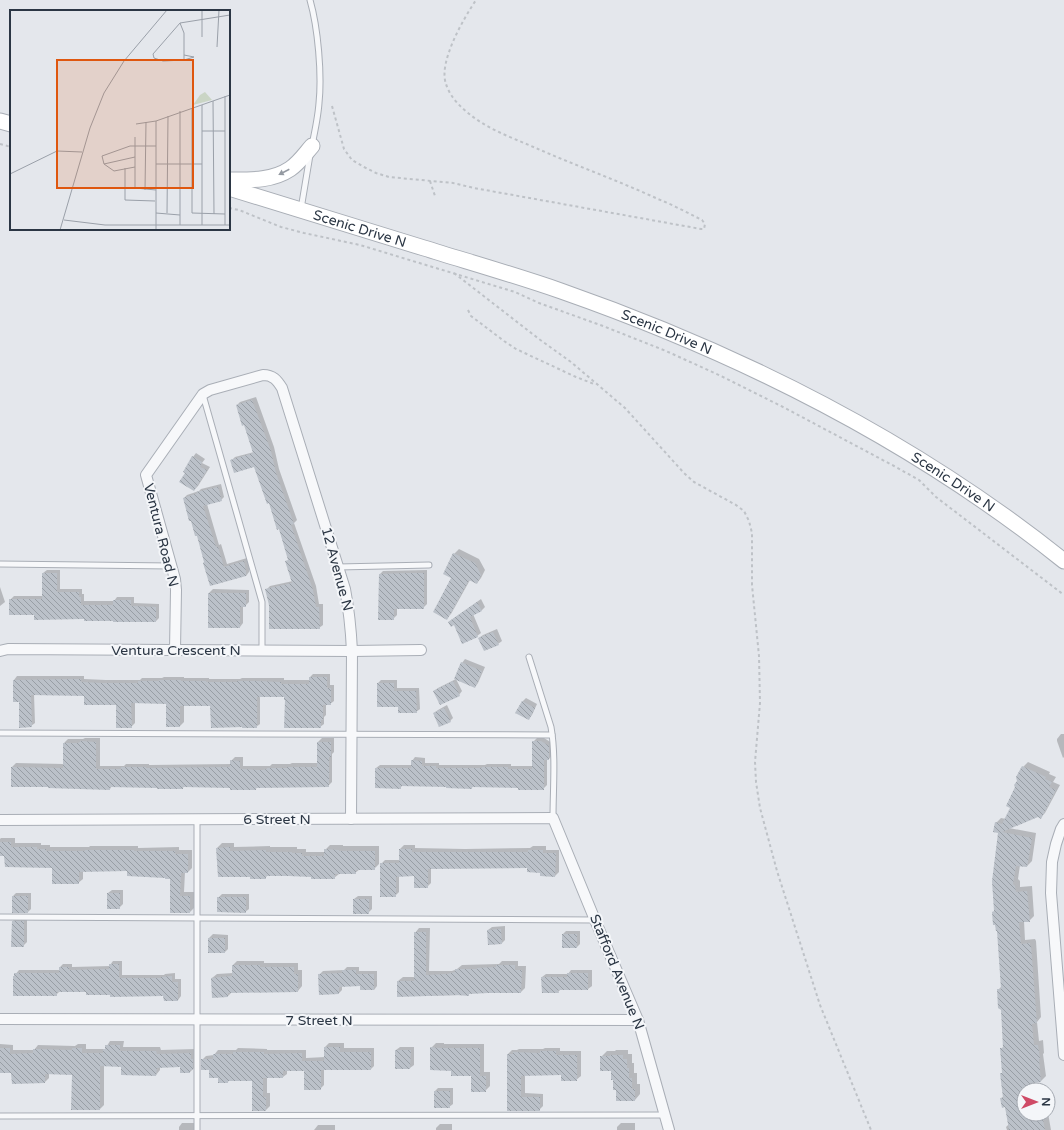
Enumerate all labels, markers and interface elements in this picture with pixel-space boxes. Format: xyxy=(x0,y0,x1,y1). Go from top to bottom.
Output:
inset map xyxy=(10,10,230,230)
one-way arrow xyxy=(278,169,290,175)
street label: Scenic Drive N xyxy=(311,206,409,251)
street label: Scenic Drive N xyxy=(619,306,715,358)
street label: Scenic Drive N xyxy=(908,448,999,515)
street label: Ventura Road N xyxy=(140,481,182,589)
street label: 12 Avenue N xyxy=(318,525,356,613)
street label: Ventura Crescent N xyxy=(111,642,241,659)
street label: 6 Street N xyxy=(243,811,311,828)
street label: Stafford Avenue N xyxy=(586,912,648,1032)
street label: 7 Street N xyxy=(285,1012,353,1029)
north arrow xyxy=(1016,1082,1056,1122)
text: N xyxy=(1039,1098,1052,1106)

